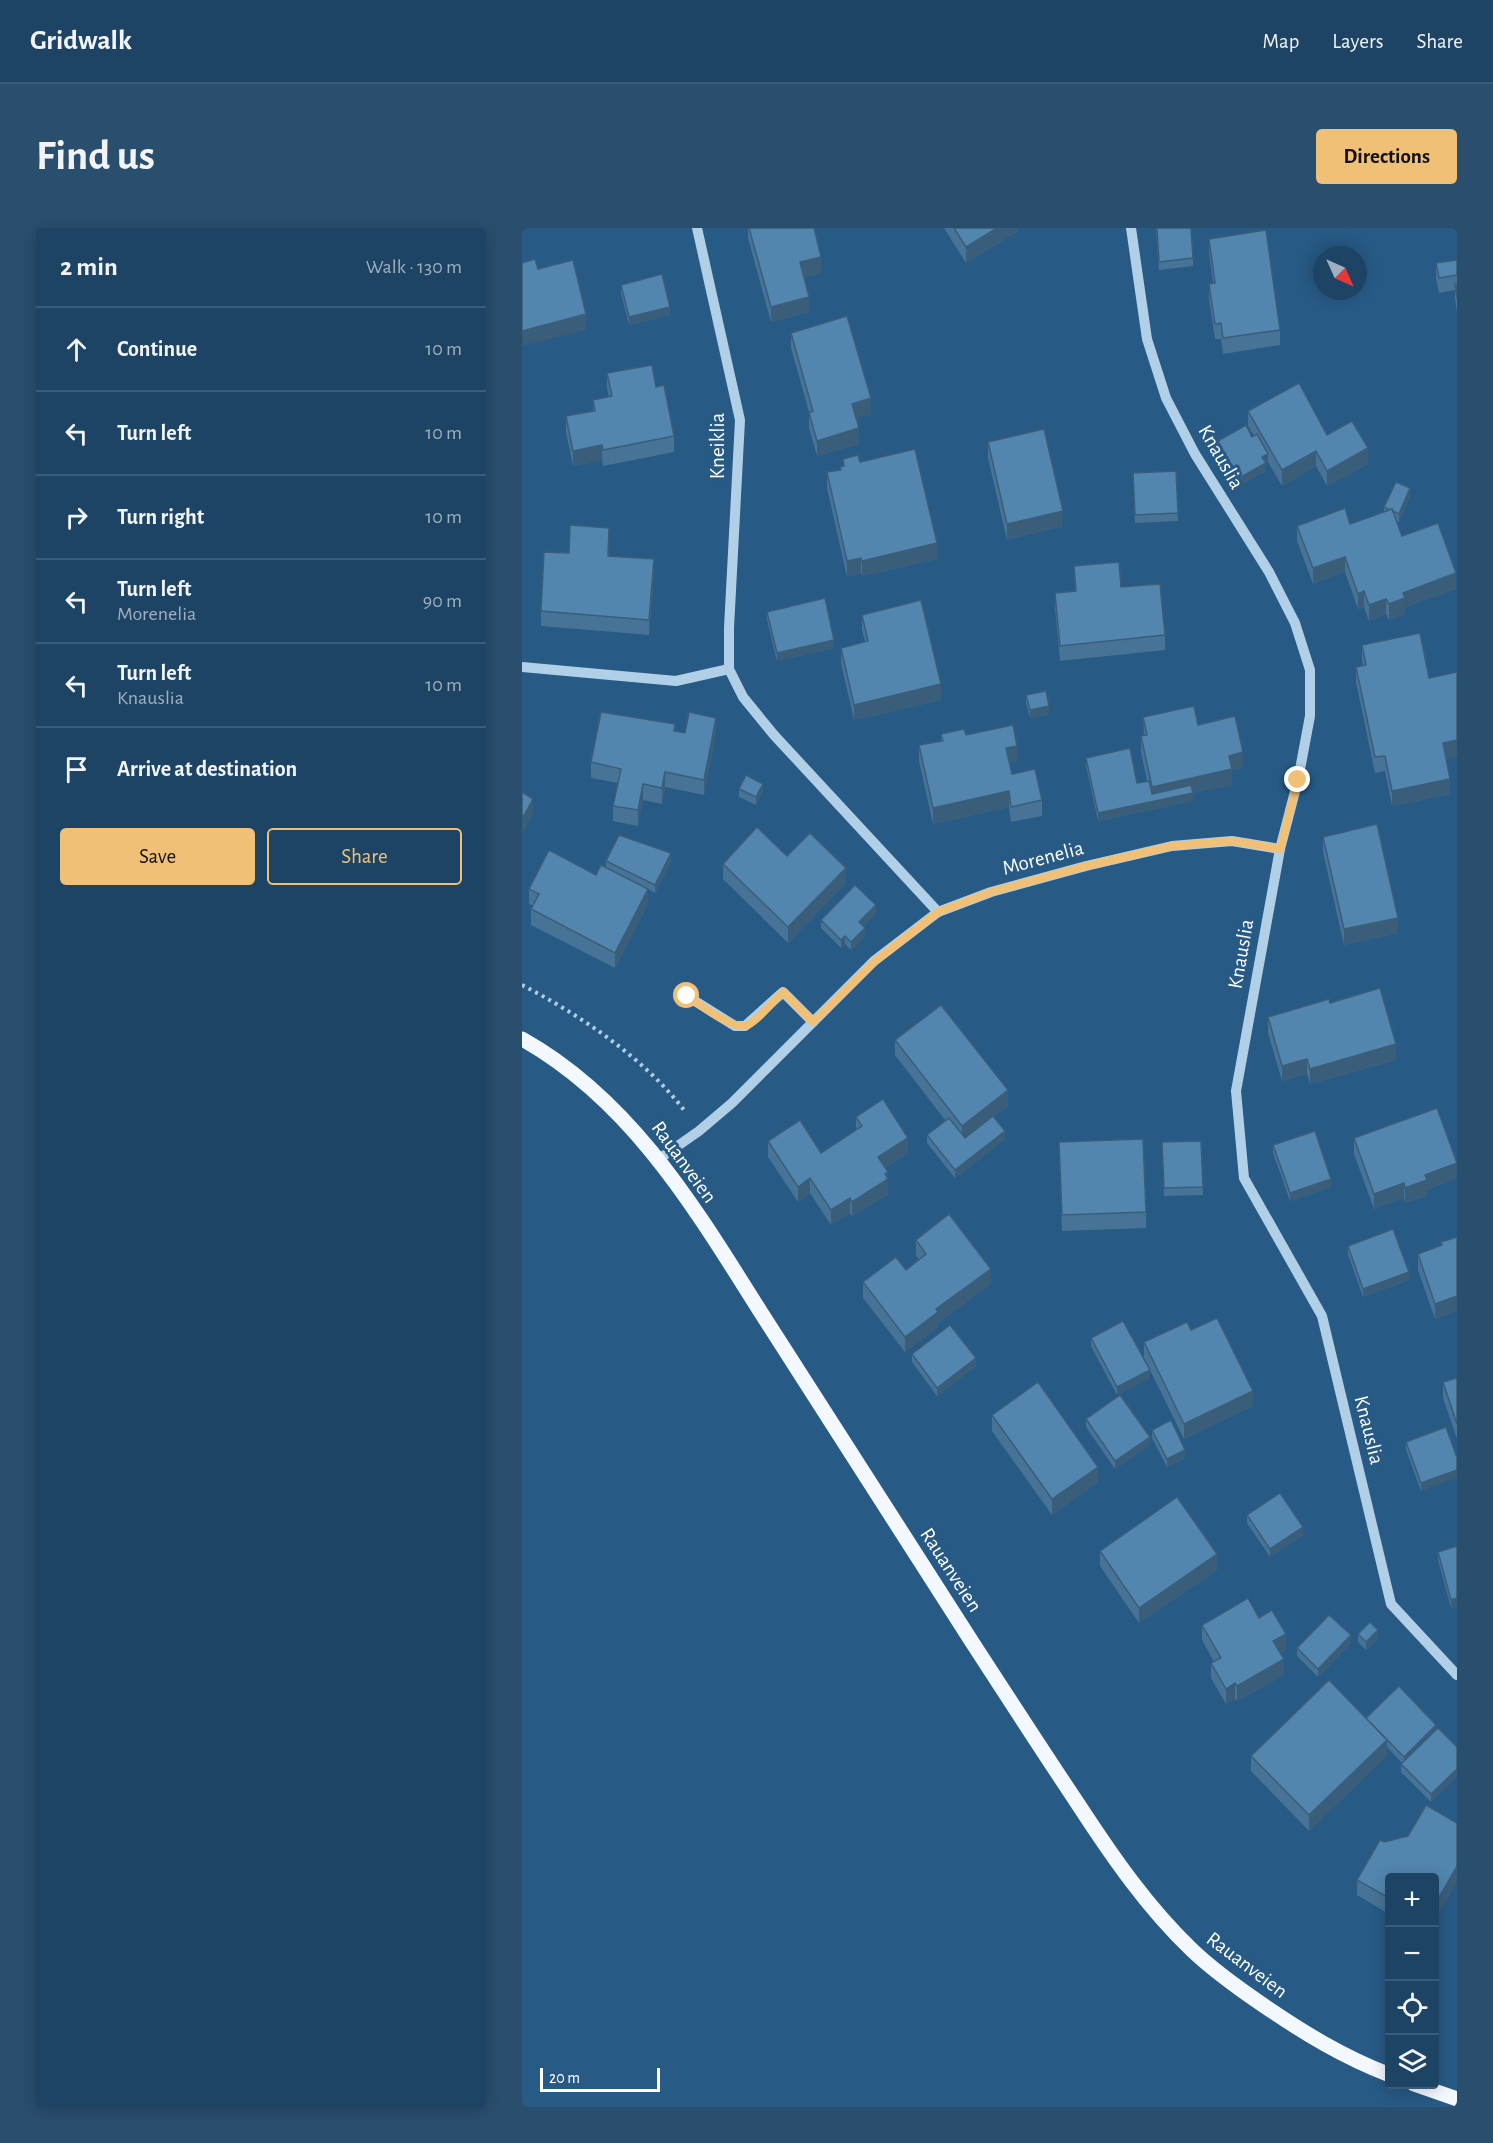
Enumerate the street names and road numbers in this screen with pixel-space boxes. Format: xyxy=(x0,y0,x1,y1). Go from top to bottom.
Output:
street label: Kneiklia xyxy=(707,412,728,479)
street label: Knauslia xyxy=(1194,421,1248,493)
street label: Morenelia xyxy=(1000,837,1086,879)
street label: Knauslia xyxy=(1225,917,1257,990)
street label: Rauanveien xyxy=(647,1117,721,1207)
street label: Knauslia xyxy=(1350,1393,1388,1467)
street label: Rauanveien xyxy=(916,1524,986,1616)
street label: Rauanveien xyxy=(1203,1928,1291,2002)

